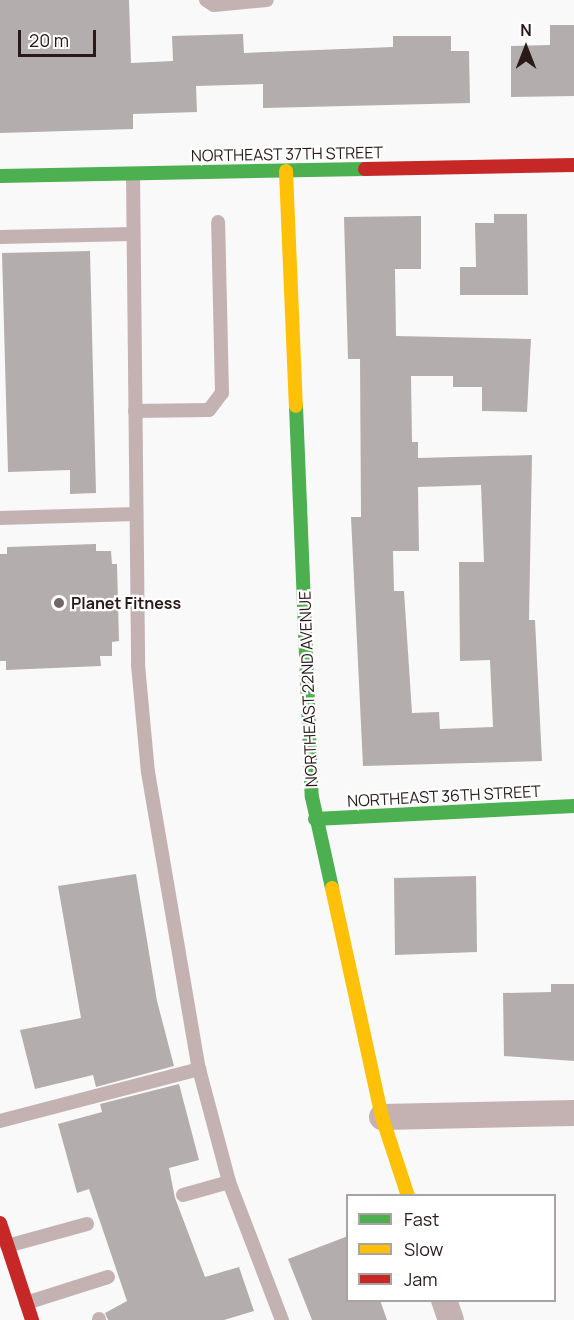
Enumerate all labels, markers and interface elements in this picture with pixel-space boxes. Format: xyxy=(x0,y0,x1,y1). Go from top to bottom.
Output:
scale bar xyxy=(21,18,99,56)
north arrow xyxy=(496,18,556,78)
text: N xyxy=(520,19,532,41)
text: 20 m xyxy=(29,28,69,52)
street label: NORTHEAST 37TH STREET xyxy=(191,143,383,165)
street label: NORTHEAST 22ND AVENUE xyxy=(295,590,321,788)
place label: Planet Fitness xyxy=(71,593,181,613)
marker: Planet Fitness xyxy=(52,596,66,610)
street label: NORTHEAST 36TH STREET xyxy=(346,781,542,811)
legend xyxy=(346,1194,556,1302)
text: Fast xyxy=(404,1207,439,1231)
text: Slow xyxy=(404,1237,443,1261)
text: Jam xyxy=(404,1267,438,1291)

